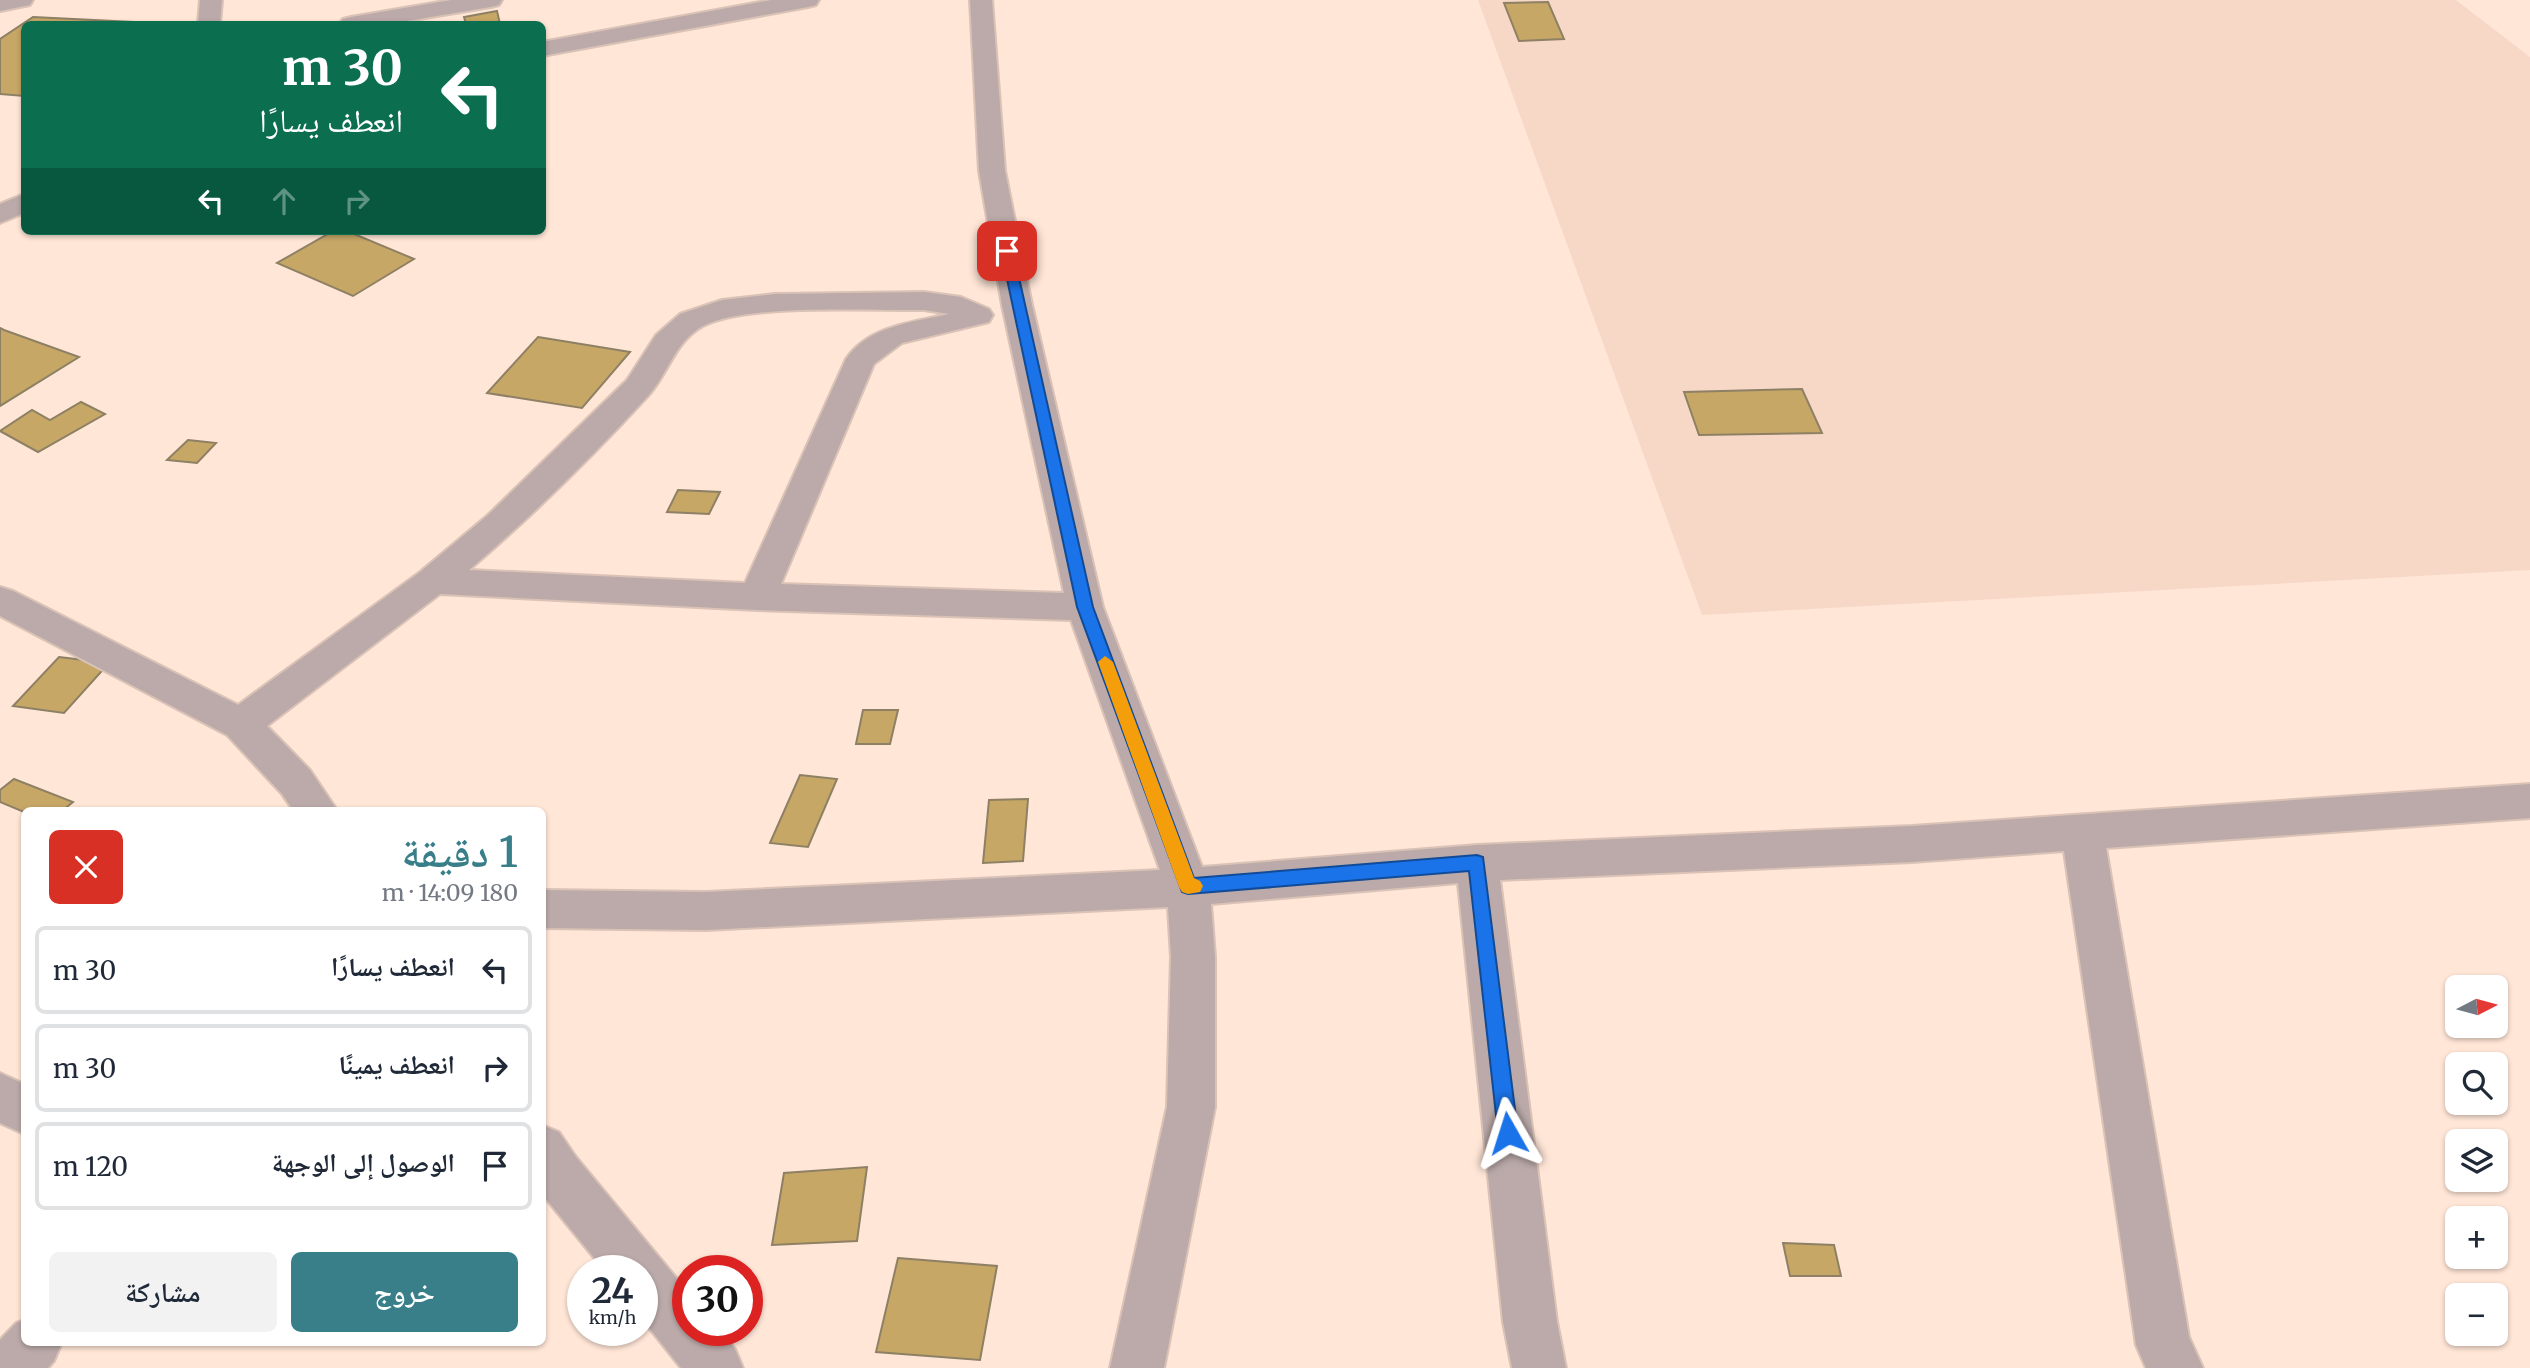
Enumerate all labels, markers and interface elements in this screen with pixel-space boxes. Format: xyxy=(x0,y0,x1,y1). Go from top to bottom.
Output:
text: 30 m xyxy=(282,37,403,98)
icon: left xyxy=(427,49,518,140)
text: انعطف يسارًا xyxy=(259,101,403,141)
icon: left xyxy=(192,182,230,220)
icon: ahead xyxy=(265,182,303,220)
icon: right xyxy=(338,182,376,220)
pin xyxy=(977,221,1037,281)
icon: arrive xyxy=(988,232,1026,270)
text: 1 دقيقة xyxy=(402,826,518,878)
button: close xyxy=(49,830,123,904)
text: 180 m · 14:09 xyxy=(382,878,518,907)
text: انعطف يسارًا xyxy=(331,950,455,983)
icon: left xyxy=(476,951,514,989)
text: 30 m xyxy=(53,954,116,987)
north arrow xyxy=(2445,975,2508,1038)
map controls xyxy=(2445,975,2508,1346)
text: انعطف يمينًا xyxy=(339,1048,455,1081)
icon: right xyxy=(476,1049,514,1087)
text: 30 m xyxy=(53,1052,116,1085)
button: search xyxy=(2445,1052,2508,1115)
position arrow xyxy=(1471,1096,1545,1170)
button: layers xyxy=(2445,1129,2508,1192)
text: الوصول إلى الوجهة xyxy=(272,1146,455,1179)
icon: arrive xyxy=(476,1147,514,1185)
text: 120 m xyxy=(53,1150,128,1183)
button: + xyxy=(2445,1206,2508,1269)
button: مشاركة xyxy=(49,1252,277,1332)
button: خروج xyxy=(291,1252,518,1332)
speed limit sign: 30 xyxy=(672,1255,763,1346)
text: 24 xyxy=(591,1269,634,1313)
button: − xyxy=(2445,1283,2508,1346)
text: km/h xyxy=(589,1306,636,1329)

